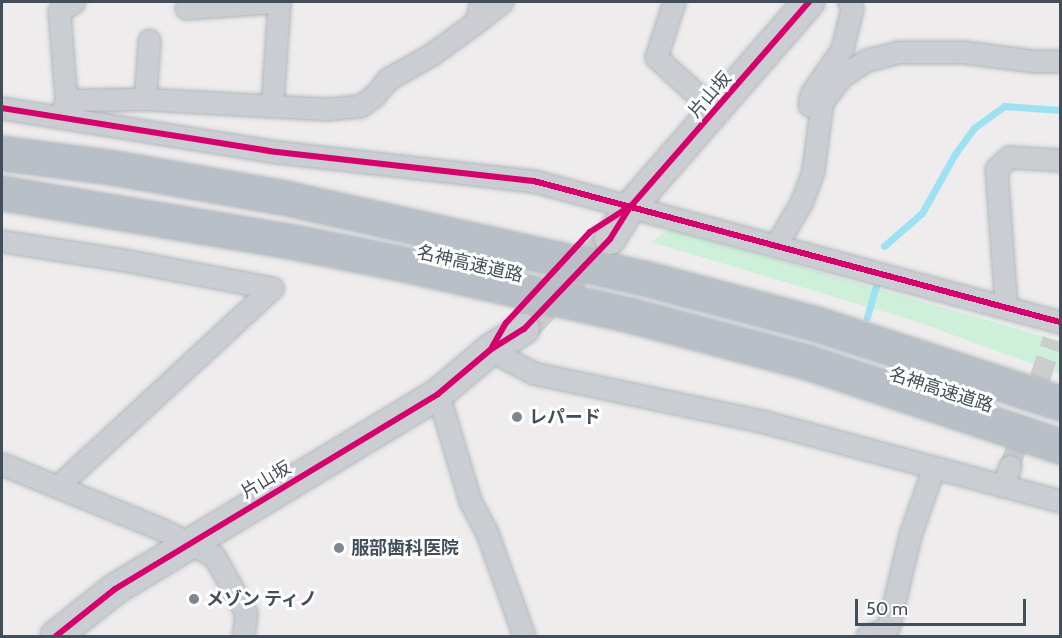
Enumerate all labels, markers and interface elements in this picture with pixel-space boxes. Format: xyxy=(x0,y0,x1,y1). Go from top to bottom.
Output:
street label: 片山坂 xyxy=(684,68,736,122)
street label: 名神高速道路 xyxy=(415,241,525,287)
street label: 名神高速道路 xyxy=(886,363,996,417)
place label: レパード xyxy=(529,406,601,428)
marker: レパード xyxy=(510,410,524,424)
street label: 片山坂 xyxy=(237,457,295,503)
place label: 服部歯科医院 xyxy=(351,537,459,559)
marker: 服部歯科医院 xyxy=(332,541,346,555)
scale bar xyxy=(858,587,1029,625)
place label: メゾン ティノ xyxy=(206,588,318,610)
marker: メゾン ティノ xyxy=(187,592,201,606)
text: 50 m xyxy=(866,598,908,620)

